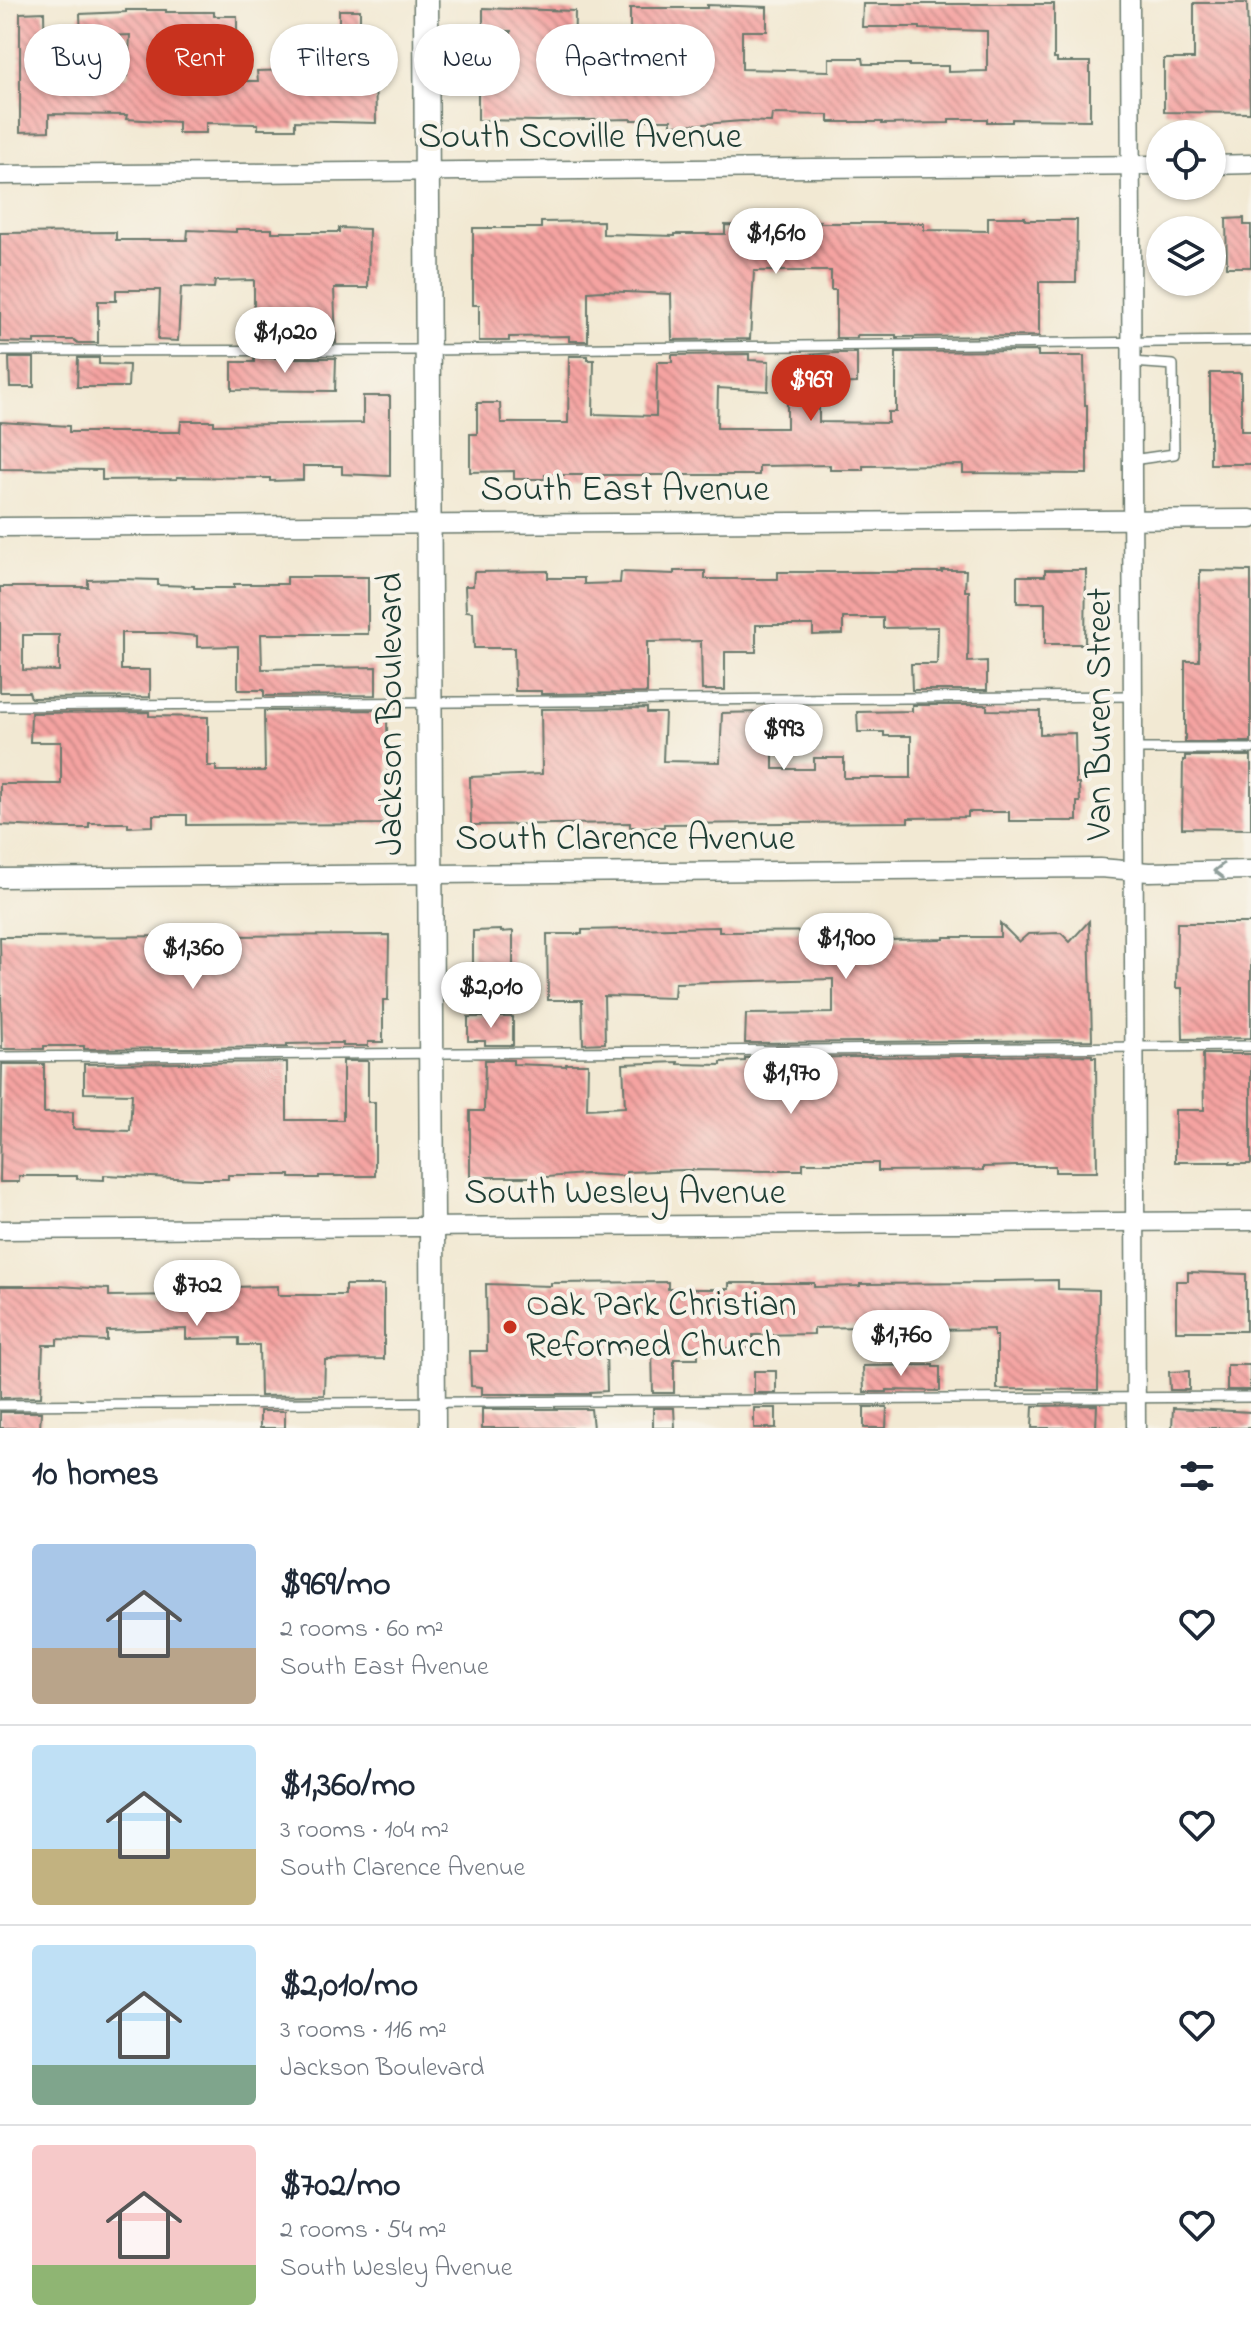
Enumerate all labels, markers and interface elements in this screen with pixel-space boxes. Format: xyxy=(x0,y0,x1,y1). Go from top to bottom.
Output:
chip: Buy xyxy=(24,24,130,96)
chip: Rent xyxy=(146,24,254,96)
chip: Filters xyxy=(270,24,398,96)
chip: New xyxy=(414,24,520,96)
chip: Apartment xyxy=(536,24,715,96)
street label: South Scoville Avenue xyxy=(418,112,743,165)
map controls xyxy=(1146,120,1226,296)
button: locate xyxy=(1146,120,1226,200)
pin: $1,610 xyxy=(711,208,841,276)
text: $1,610 xyxy=(746,215,806,253)
button: layers xyxy=(1146,216,1226,296)
pin: $1,020 xyxy=(220,307,350,375)
text: $1,020 xyxy=(253,314,317,352)
pin: $969 xyxy=(764,355,858,423)
text: $969 xyxy=(790,362,832,400)
street label: South East Avenue xyxy=(481,465,770,518)
street label: Jackson Boulevard xyxy=(366,573,419,855)
street label: Van Buren Street xyxy=(1075,588,1128,841)
pin: $993 xyxy=(737,704,831,772)
text: $993 xyxy=(763,711,805,749)
street label: South Clarence Avenue xyxy=(455,814,796,867)
one-way arrow xyxy=(1212,862,1225,879)
pin: $1,900 xyxy=(781,913,911,981)
text: $1,900 xyxy=(817,920,875,958)
pin: $1,360 xyxy=(128,923,258,991)
text: $1,360 xyxy=(162,930,224,968)
pin: $2,010 xyxy=(426,962,556,1030)
text: $2,010 xyxy=(459,969,523,1007)
pin: $1,970 xyxy=(726,1048,856,1116)
text: $1,970 xyxy=(762,1055,820,1093)
street label: South Wesley Avenue xyxy=(464,1168,787,1221)
pin: $702 xyxy=(150,1260,244,1328)
text: $702 xyxy=(172,1267,222,1305)
place label: Oak Park Christian Reformed Church xyxy=(526,1280,797,1374)
pin: $1,760 xyxy=(836,1310,966,1378)
text: $1,760 xyxy=(870,1317,932,1355)
marker: Oak Park Christian Reformed Church xyxy=(501,1318,519,1336)
text: 10 homes xyxy=(32,1451,159,1501)
icon: filters xyxy=(1175,1454,1219,1498)
text: $969/mo xyxy=(280,1561,391,1611)
icon: home xyxy=(96,1576,192,1672)
icon: heart xyxy=(1175,1602,1219,1646)
text: 2 rooms · 60 m² xyxy=(280,1611,444,1649)
text: South East Avenue xyxy=(280,1649,489,1687)
text: $1,360/mo xyxy=(280,1762,416,1812)
icon: home xyxy=(96,1777,192,1873)
icon: heart xyxy=(1175,1803,1219,1847)
text: 3 rooms · 104 m² xyxy=(280,1812,449,1850)
text: South Clarence Avenue xyxy=(280,1850,525,1888)
text: $2,010/mo xyxy=(280,1962,418,2012)
icon: home xyxy=(96,1977,192,2073)
icon: heart xyxy=(1175,2003,1219,2047)
text: 3 rooms · 116 m² xyxy=(280,2012,447,2050)
text: Jackson Boulevard xyxy=(280,2050,484,2088)
text: $702/mo xyxy=(280,2162,401,2212)
icon: home xyxy=(96,2177,192,2273)
icon: heart xyxy=(1175,2203,1219,2247)
text: 2 rooms · 54 m² xyxy=(280,2212,446,2250)
text: South Wesley Avenue xyxy=(280,2250,512,2288)

